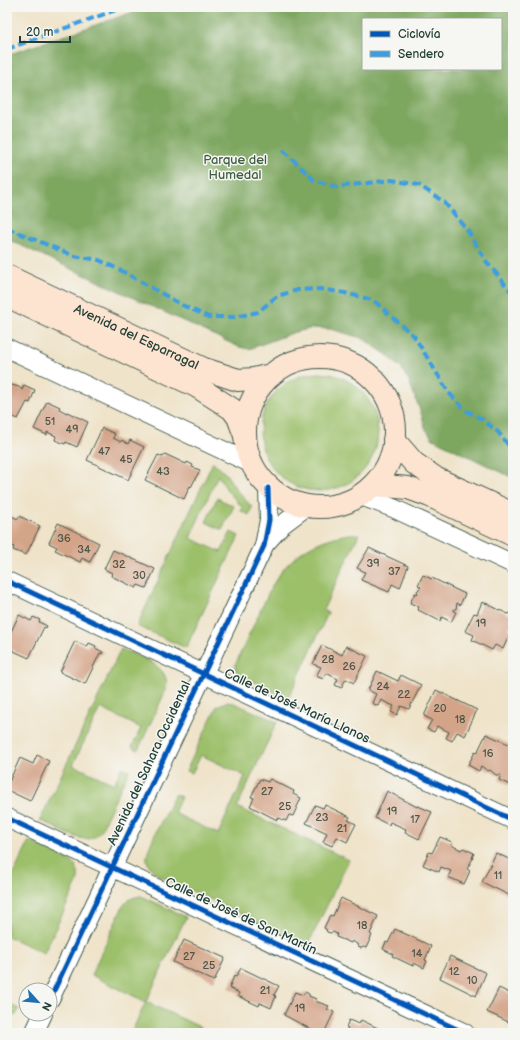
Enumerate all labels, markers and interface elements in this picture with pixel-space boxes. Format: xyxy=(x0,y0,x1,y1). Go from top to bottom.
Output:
scale bar xyxy=(20,18,70,44)
legend xyxy=(362,18,502,70)
text: 20 m xyxy=(26,25,53,40)
text: Ciclovía xyxy=(398,27,441,42)
text: Sendero xyxy=(398,47,444,62)
park label: Parque del Humedal xyxy=(203,152,267,183)
street label: Avenida del Esparragal xyxy=(71,301,201,373)
house number: 51 xyxy=(45,415,55,428)
house number: 49 xyxy=(65,423,79,436)
house number: 47 xyxy=(98,445,111,458)
house number: 45 xyxy=(119,453,133,466)
house number: 43 xyxy=(156,465,170,478)
house number: 36 xyxy=(57,532,71,545)
house number: 34 xyxy=(77,543,91,556)
house number: 39 xyxy=(366,557,380,570)
house number: 32 xyxy=(112,558,126,571)
house number: 37 xyxy=(388,565,401,578)
house number: 30 xyxy=(132,569,146,582)
house number: 19 xyxy=(476,617,486,630)
house number: 28 xyxy=(322,653,334,666)
house number: 26 xyxy=(342,660,356,673)
street label: Calle de José María Llanos xyxy=(221,665,373,747)
street label: Avenida del Sahara Occidental xyxy=(104,678,194,848)
house number: 24 xyxy=(376,680,390,693)
house number: 22 xyxy=(398,688,411,701)
house number: 20 xyxy=(434,702,447,715)
house number: 18 xyxy=(455,713,465,726)
house number: 16 xyxy=(483,747,494,760)
house number: 27 xyxy=(261,785,274,798)
house number: 25 xyxy=(279,800,291,813)
house number: 19 xyxy=(387,805,397,818)
house number: 23 xyxy=(315,811,329,824)
house number: 17 xyxy=(410,813,420,826)
house number: 21 xyxy=(337,822,347,835)
house number: 11 xyxy=(494,869,502,882)
street label: Calle de José de San Martín xyxy=(163,874,319,958)
house number: 18 xyxy=(357,919,367,932)
house number: 14 xyxy=(412,947,423,960)
house number: 27 xyxy=(183,950,196,963)
house number: 25 xyxy=(203,959,215,972)
house number: 12 xyxy=(449,965,460,978)
house number: 10 xyxy=(467,974,478,987)
north arrow xyxy=(18,982,58,1022)
house number: 21 xyxy=(260,984,270,997)
text: N xyxy=(39,1000,54,1013)
house number: 19 xyxy=(295,1002,305,1015)

